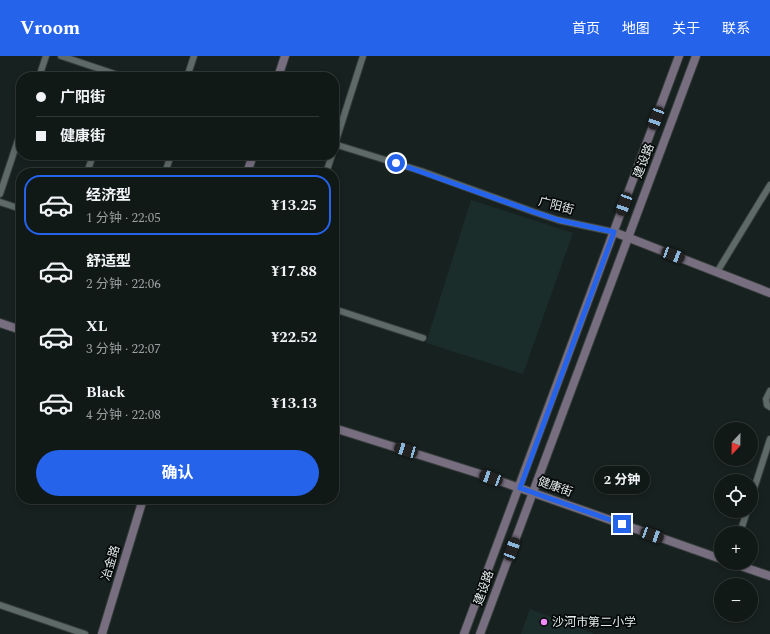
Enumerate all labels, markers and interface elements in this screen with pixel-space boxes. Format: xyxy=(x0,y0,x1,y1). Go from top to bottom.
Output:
text: Vroom xyxy=(20,14,80,43)
text: 首页 xyxy=(572,18,600,39)
text: 地图 xyxy=(622,18,650,39)
text: 关于 xyxy=(672,18,700,39)
text: 联系 xyxy=(722,18,750,39)
text: 广阳街 xyxy=(60,86,105,109)
car xyxy=(646,105,666,131)
text: 健康街 xyxy=(60,125,105,148)
street label: 建设路 xyxy=(629,141,659,181)
route start xyxy=(387,154,405,172)
text: 经济型 xyxy=(86,184,131,207)
icon: car xyxy=(38,187,74,223)
car xyxy=(614,191,634,217)
street label: 广阳街 xyxy=(536,192,576,220)
text: ¥13.25 xyxy=(271,194,317,217)
text: 1 分钟 · 22:05 xyxy=(86,208,161,228)
car xyxy=(660,245,686,265)
text: 舒适型 xyxy=(86,250,131,273)
icon: car xyxy=(38,253,74,289)
text: ¥17.88 xyxy=(271,260,317,283)
text: 2 分钟 · 22:06 xyxy=(86,274,161,294)
text: XL xyxy=(86,315,107,338)
icon: car xyxy=(38,319,74,355)
text: ¥22.52 xyxy=(271,326,317,349)
text: 3 分钟 · 22:07 xyxy=(86,339,161,359)
text: Black xyxy=(86,381,125,404)
icon: car xyxy=(38,385,74,421)
text: ¥13.13 xyxy=(271,392,317,415)
text: 4 分钟 · 22:08 xyxy=(86,405,161,425)
north arrow xyxy=(714,422,758,466)
map controls xyxy=(714,422,758,622)
car xyxy=(393,441,419,459)
button: 确认 xyxy=(36,450,319,496)
callout: 2 分钟 xyxy=(594,466,650,494)
car xyxy=(478,468,504,488)
text: 2 分钟 xyxy=(604,470,640,490)
street label: 健康街 xyxy=(535,472,575,502)
button: locate xyxy=(714,474,758,518)
route end xyxy=(613,515,631,533)
car xyxy=(639,525,665,545)
button: + xyxy=(714,526,758,570)
car xyxy=(502,536,522,562)
street label: 冶金路 xyxy=(97,543,125,583)
street label: 建设路 xyxy=(469,568,499,608)
button: − xyxy=(714,578,758,622)
place label: 沙河市第二小学 xyxy=(552,613,636,632)
marker: 沙河市第二小学 xyxy=(539,617,549,627)

